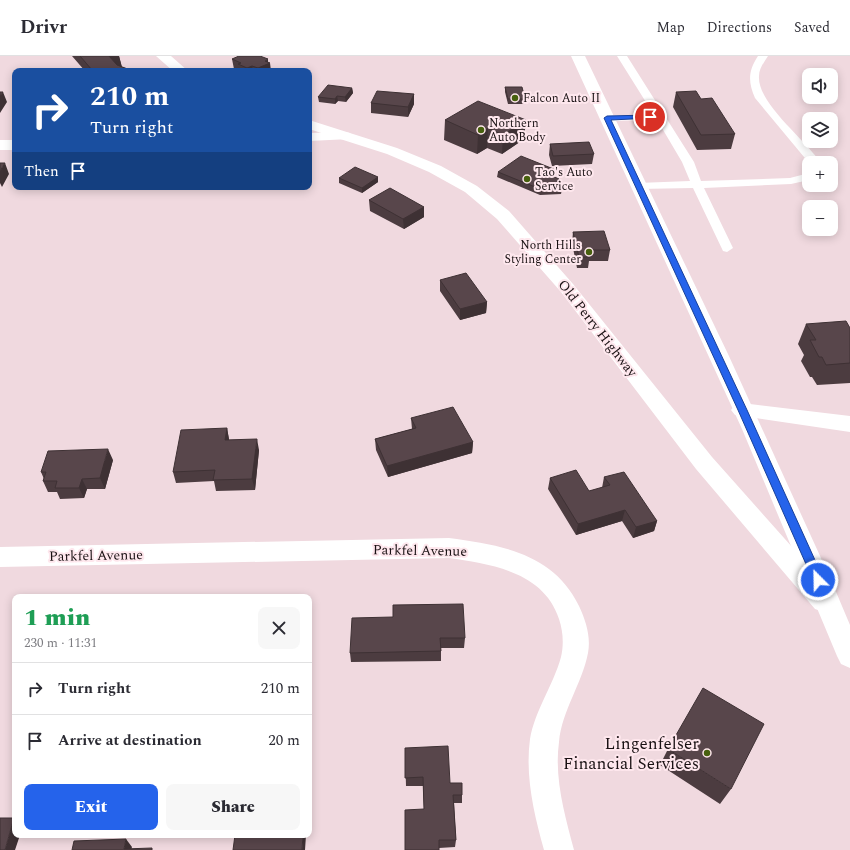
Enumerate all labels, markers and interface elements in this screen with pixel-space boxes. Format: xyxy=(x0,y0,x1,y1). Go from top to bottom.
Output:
text: Drivr xyxy=(20,13,67,42)
text: Map xyxy=(657,17,685,38)
text: Directions xyxy=(707,17,772,38)
text: Saved xyxy=(794,17,830,38)
map controls xyxy=(802,68,838,236)
button: sound xyxy=(802,68,838,104)
text: 210 m xyxy=(90,75,169,118)
icon: right xyxy=(24,84,76,136)
place label: Falcon Auto II xyxy=(523,89,600,108)
marker: Falcon Auto II xyxy=(510,93,520,103)
pin xyxy=(633,100,667,134)
icon: arrive xyxy=(639,106,661,128)
button: layers xyxy=(802,112,838,148)
text: Turn right xyxy=(90,114,173,141)
place label: Northern Auto Body xyxy=(489,114,546,147)
marker: Northern Auto Body xyxy=(476,125,486,135)
button: + xyxy=(802,156,838,192)
text: Then xyxy=(24,160,59,183)
icon: arrive xyxy=(67,160,89,182)
place label: Tao's Auto Service xyxy=(535,163,592,196)
marker: Tao's Auto Service xyxy=(522,174,532,184)
button: − xyxy=(802,200,838,236)
place label: North Hills Styling Center xyxy=(504,236,581,269)
marker: North Hills Styling Center xyxy=(584,247,594,257)
street label: Old Perry Highway xyxy=(553,275,643,383)
street label: Parkfel Avenue xyxy=(373,539,467,562)
street label: Parkfel Avenue xyxy=(49,544,143,567)
position arrow xyxy=(797,559,839,601)
text: 1 min xyxy=(24,600,90,636)
button: close xyxy=(258,607,300,649)
text: 230 m · 11:31 xyxy=(24,633,97,653)
text: Turn right xyxy=(58,677,131,700)
text: 210 m xyxy=(261,677,300,700)
icon: right xyxy=(24,678,46,700)
text: Arrive at destination xyxy=(58,729,202,752)
text: 20 m xyxy=(268,729,300,752)
icon: arrive xyxy=(24,730,46,752)
place label: Lingenfelser Financial Services xyxy=(563,731,699,777)
marker: Lingenfelser Financial Services xyxy=(702,748,712,758)
button: Exit xyxy=(24,784,158,830)
button: Share xyxy=(166,784,300,830)

